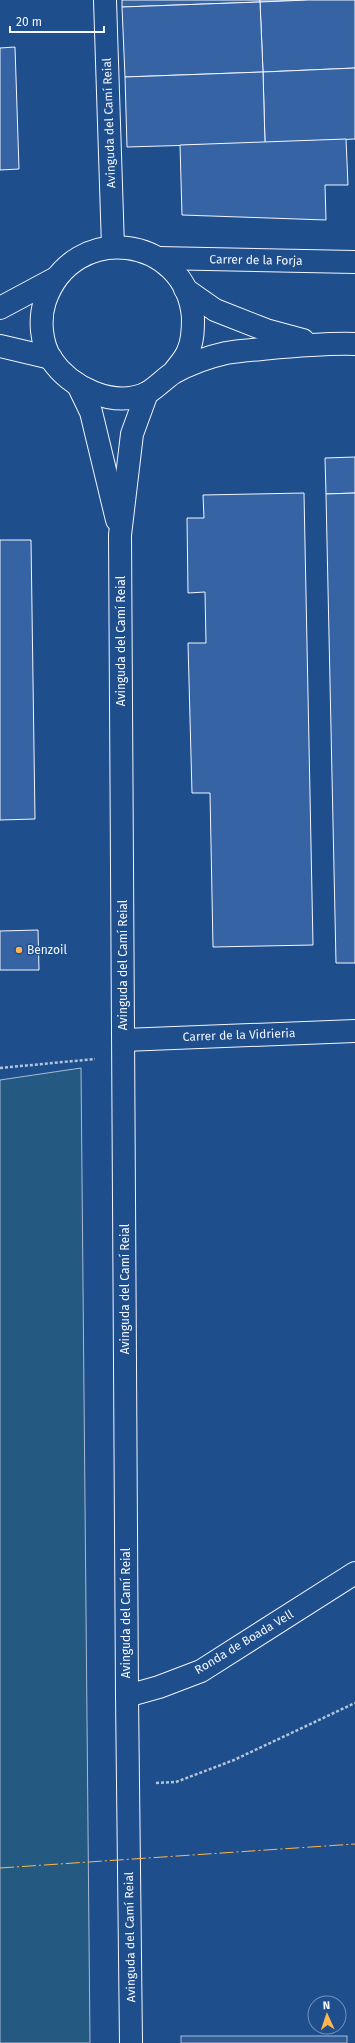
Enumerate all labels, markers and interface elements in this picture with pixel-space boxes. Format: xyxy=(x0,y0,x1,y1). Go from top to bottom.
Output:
scale bar xyxy=(10,8,104,34)
text: 20 m xyxy=(16,15,42,29)
street label: Avinguda del Camí Reial xyxy=(100,57,118,188)
street label: Carrer de la Forja xyxy=(209,252,303,268)
street label: Avinguda del Camí Reial xyxy=(114,575,128,706)
street label: Avinguda del Camí Reial xyxy=(116,899,130,1030)
place label: Benzoil xyxy=(27,943,67,957)
marker: Benzoil xyxy=(14,945,24,955)
street label: Carrer de la Vidrieria xyxy=(182,1026,296,1044)
street label: Avinguda del Camí Reial xyxy=(118,1223,132,1354)
street label: Avinguda del Camí Reial xyxy=(119,1547,133,1678)
street label: Ronda de Boada Vell xyxy=(192,1607,296,1677)
street label: Avinguda del Camí Reial xyxy=(122,1871,138,2002)
north arrow xyxy=(307,1995,347,2035)
text: N xyxy=(323,1999,330,2012)

